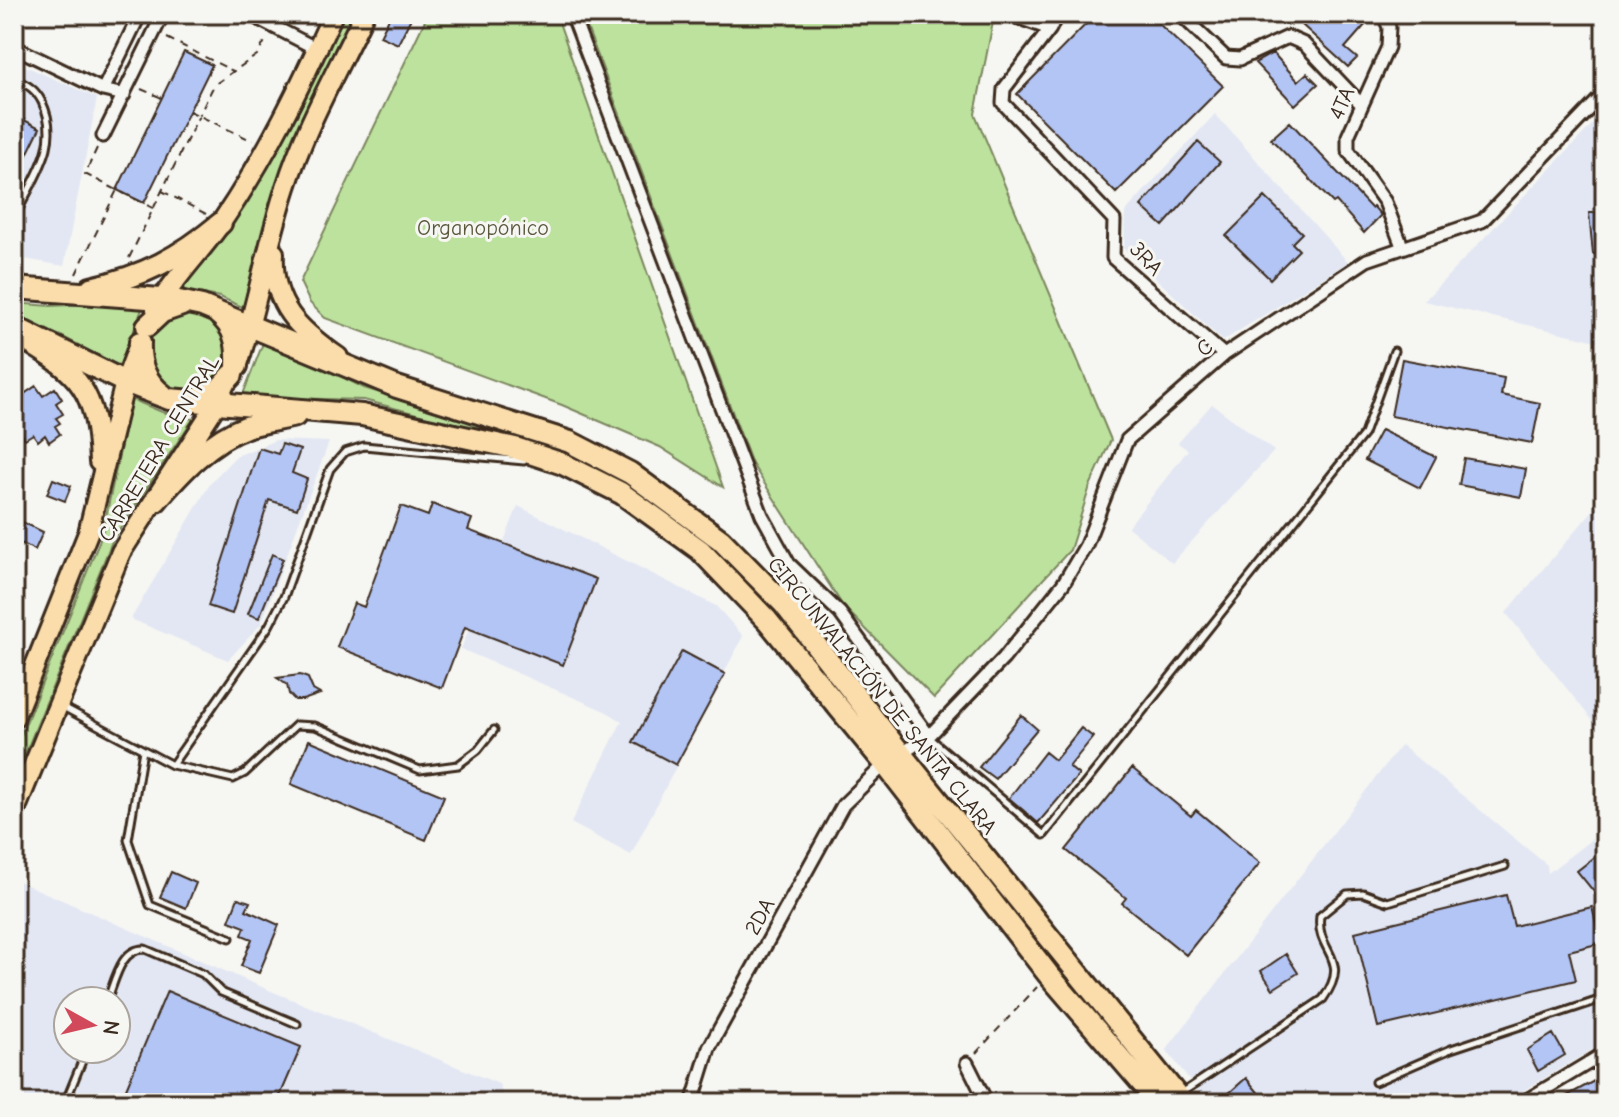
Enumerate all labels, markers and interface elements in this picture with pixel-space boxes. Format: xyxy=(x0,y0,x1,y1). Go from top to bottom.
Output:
street label: 4TA xyxy=(1323,83,1361,124)
park label: Organopónico xyxy=(417,215,549,241)
street label: 3RA xyxy=(1124,236,1169,281)
street label: C xyxy=(1191,333,1218,362)
street label: CARRETERA CENTRAL xyxy=(93,350,225,547)
street label: CIRCUNVALACIÓN DE SANTA CLARA xyxy=(762,552,1002,840)
street label: 2DA xyxy=(739,893,781,939)
north arrow xyxy=(52,985,132,1065)
text: N xyxy=(97,1019,125,1037)

